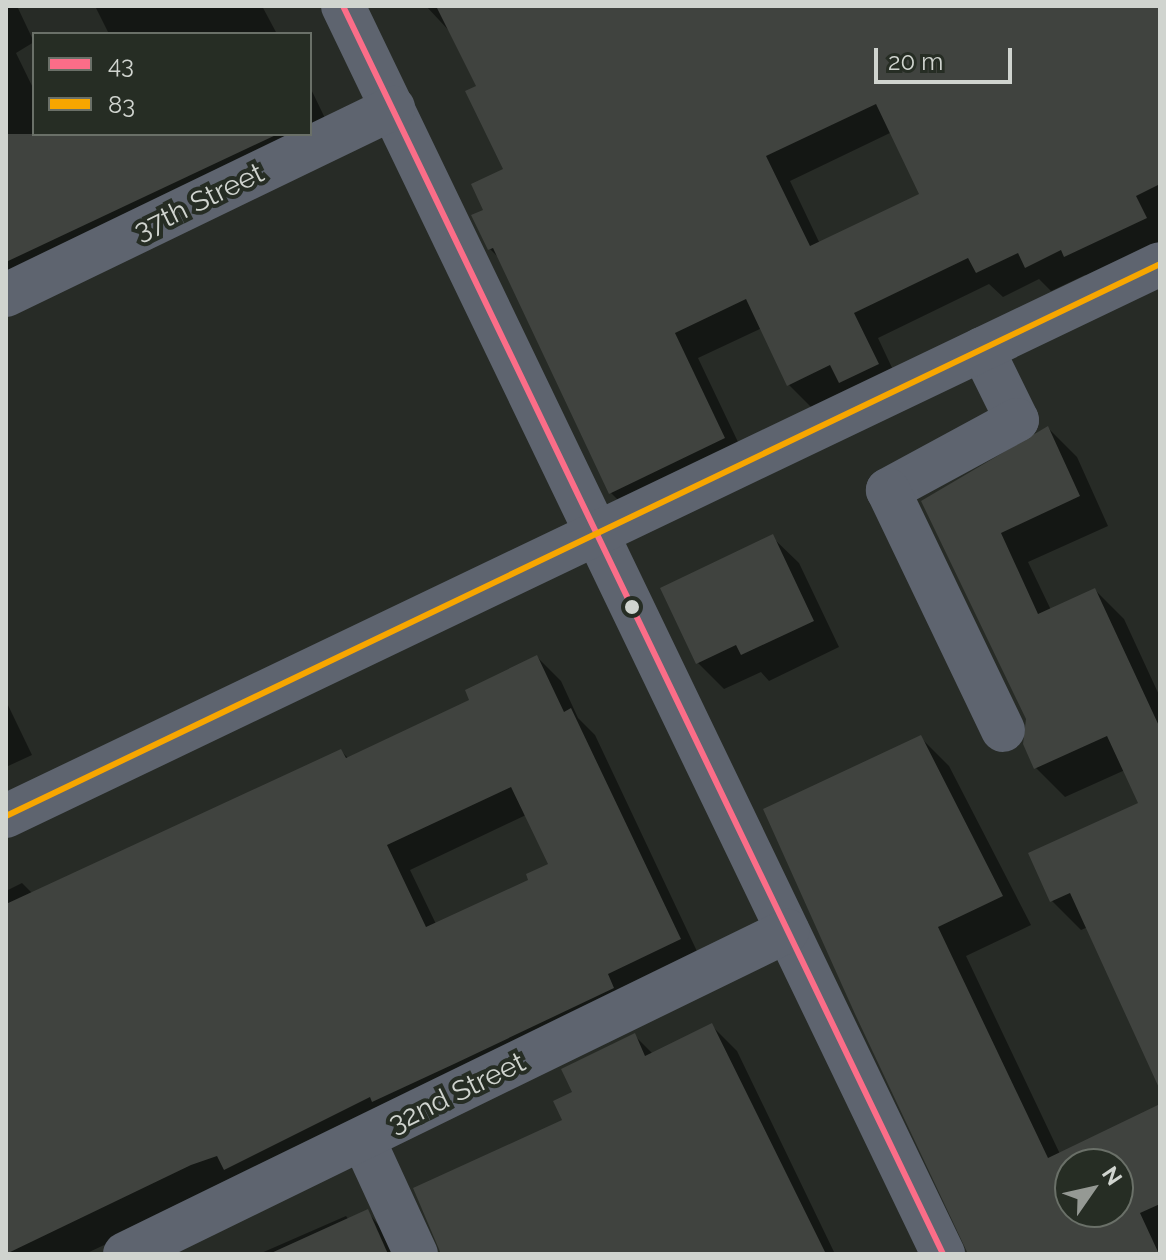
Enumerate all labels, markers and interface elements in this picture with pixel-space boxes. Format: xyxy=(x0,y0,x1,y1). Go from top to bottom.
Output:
legend xyxy=(32,32,312,136)
scale bar xyxy=(878,32,1016,82)
text: 20 m xyxy=(888,47,943,76)
text: 43 xyxy=(108,50,134,79)
text: 83 xyxy=(108,90,135,119)
street label: 37th Street xyxy=(129,156,269,248)
unlabelled marker xyxy=(624,599,640,615)
street label: 32nd Street xyxy=(383,1045,531,1141)
north arrow xyxy=(1054,1148,1134,1228)
text: N xyxy=(1097,1161,1128,1190)

